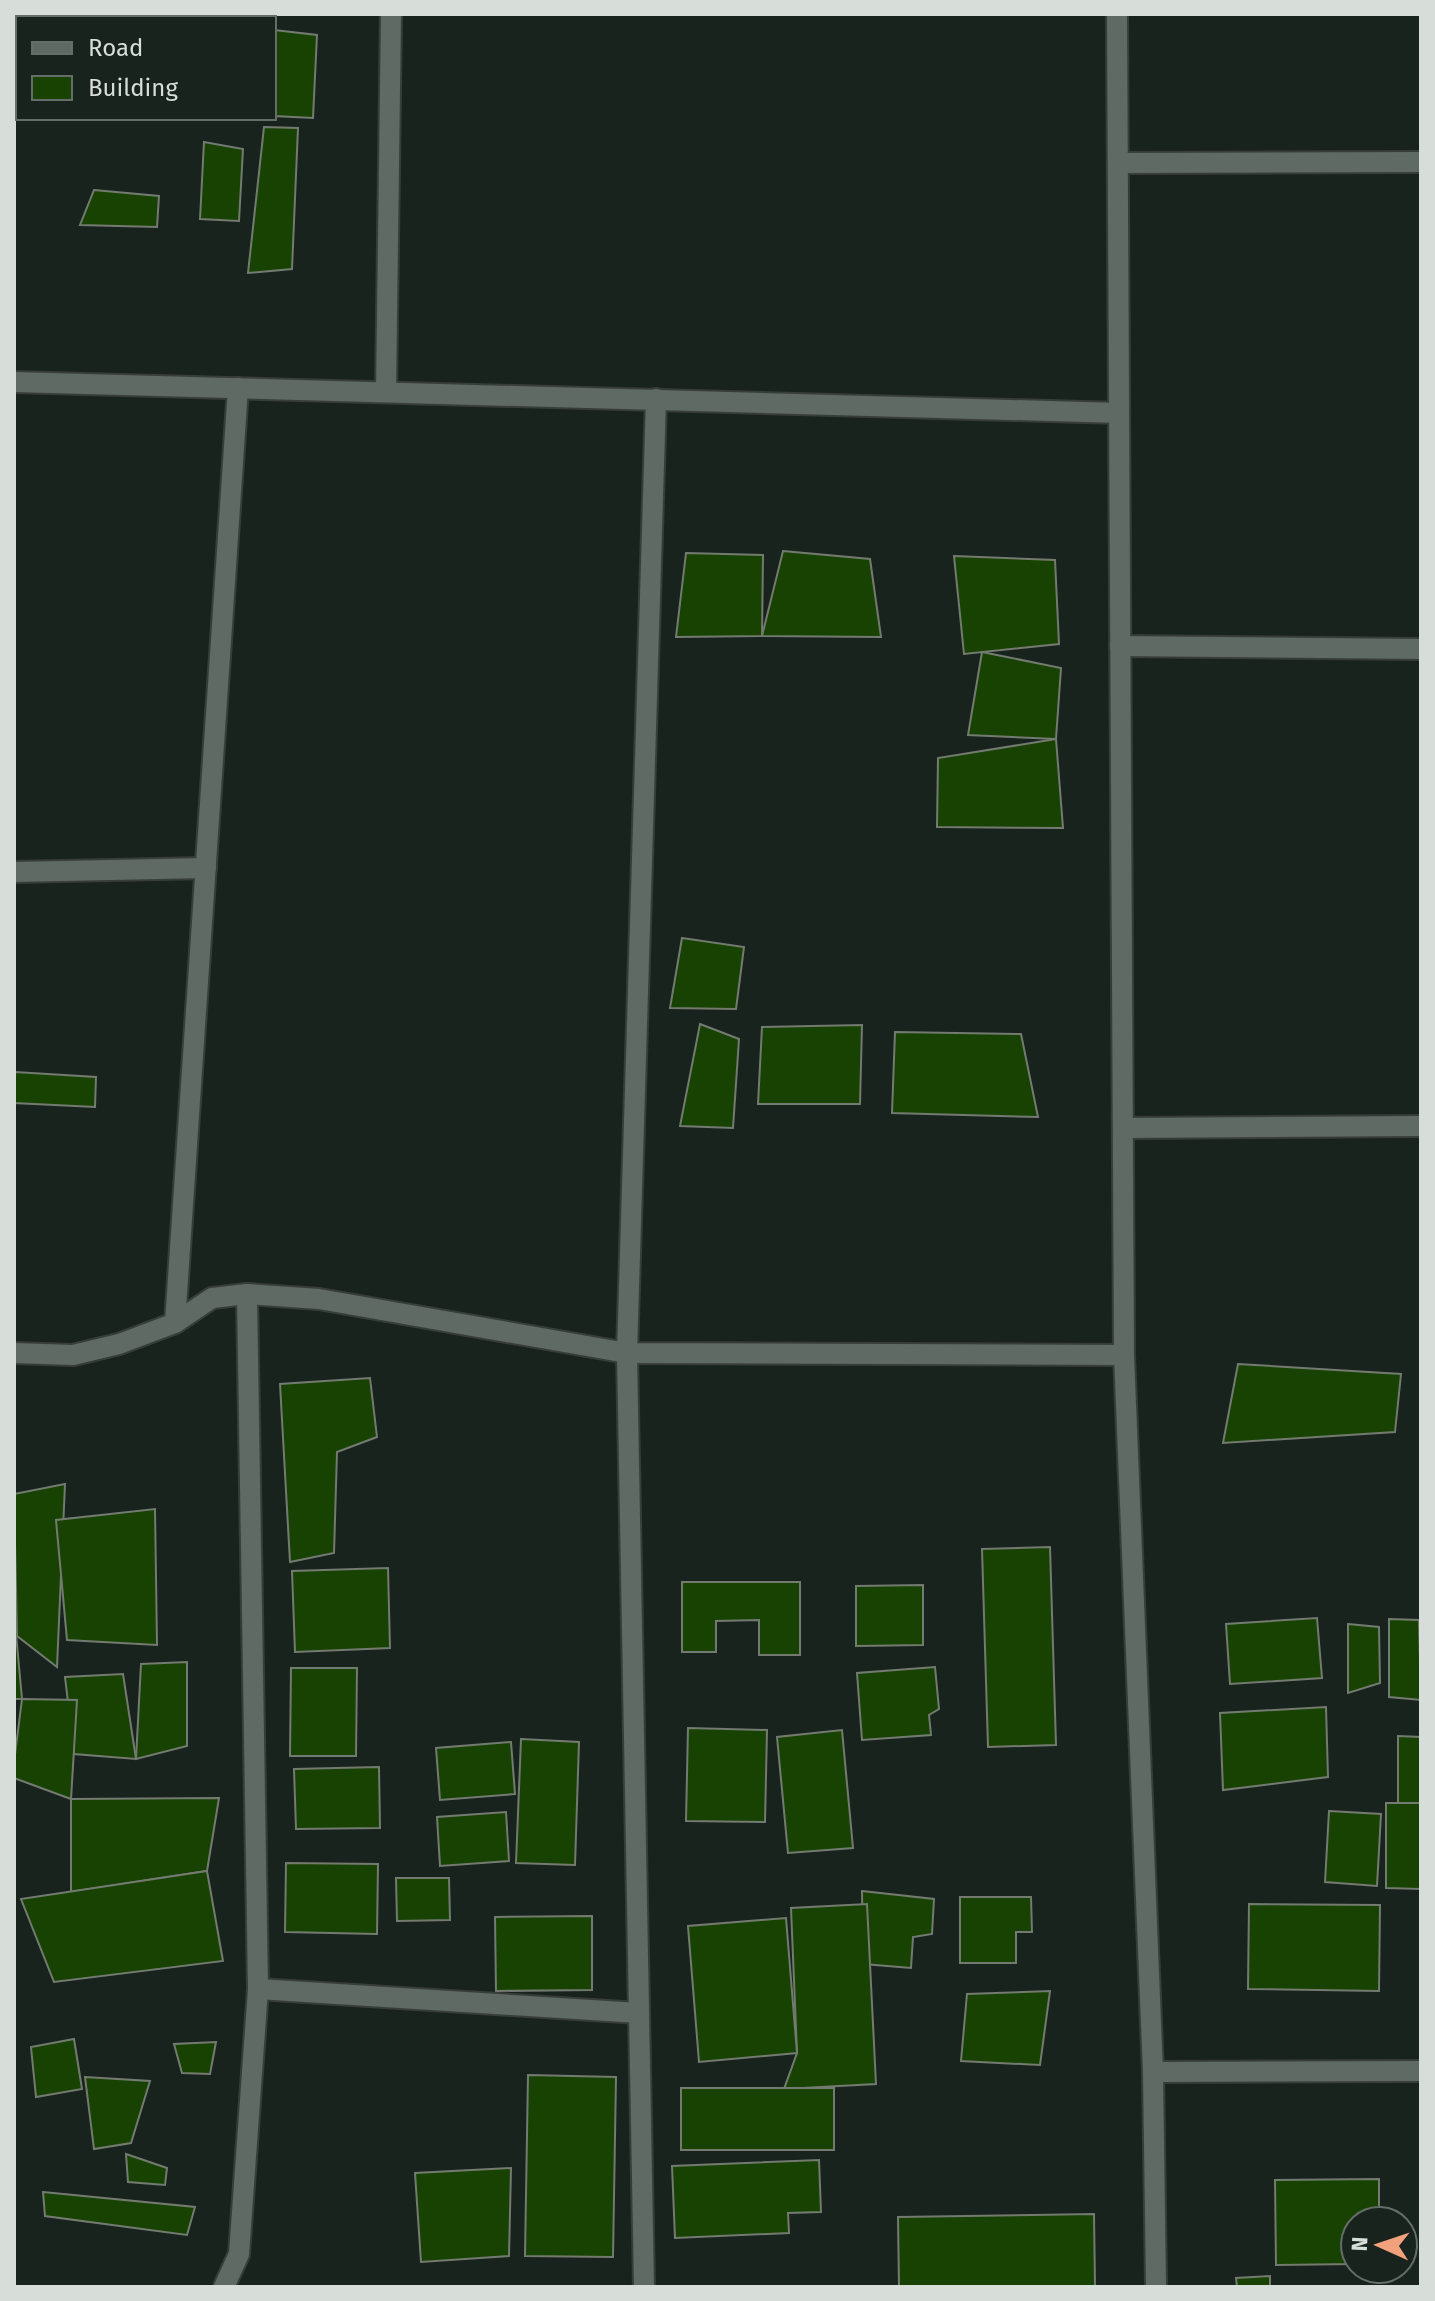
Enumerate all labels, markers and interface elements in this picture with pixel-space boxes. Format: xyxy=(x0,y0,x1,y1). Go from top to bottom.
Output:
legend xyxy=(16,16,276,120)
text: Road xyxy=(88,34,143,62)
text: Building xyxy=(88,74,178,102)
north arrow xyxy=(1339,2205,1419,2285)
text: N xyxy=(1346,2236,1373,2252)

